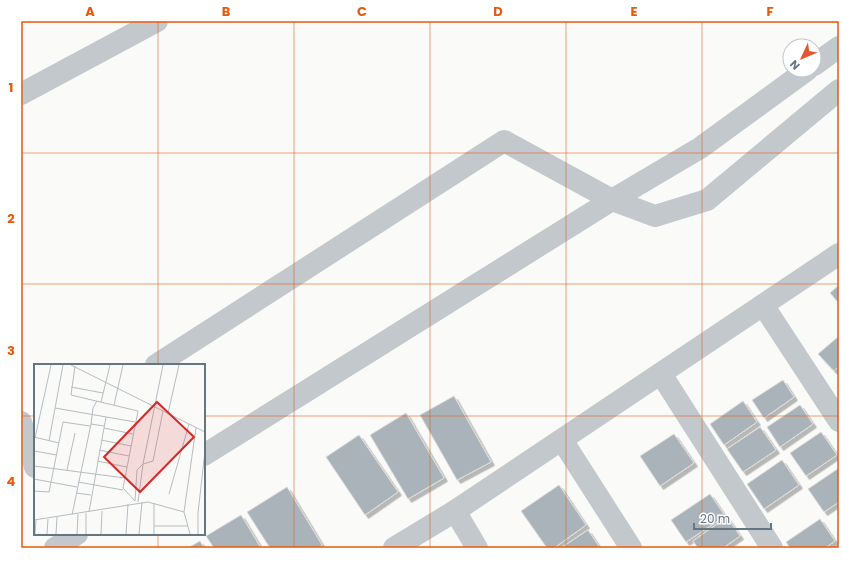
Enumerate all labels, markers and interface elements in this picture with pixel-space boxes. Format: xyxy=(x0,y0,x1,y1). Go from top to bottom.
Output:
text: A xyxy=(85,2,95,21)
text: B xyxy=(222,2,231,21)
text: C xyxy=(357,2,367,21)
text: D xyxy=(493,2,503,21)
text: E xyxy=(630,2,638,21)
text: F xyxy=(766,2,774,21)
north arrow xyxy=(782,38,822,78)
text: N xyxy=(786,56,803,73)
text: 1 xyxy=(9,78,13,97)
text: 2 xyxy=(7,209,15,228)
text: 3 xyxy=(7,341,15,360)
inset map xyxy=(34,364,205,535)
text: 4 xyxy=(7,472,16,491)
scale bar xyxy=(694,505,771,531)
text: 20 m xyxy=(700,510,730,527)

